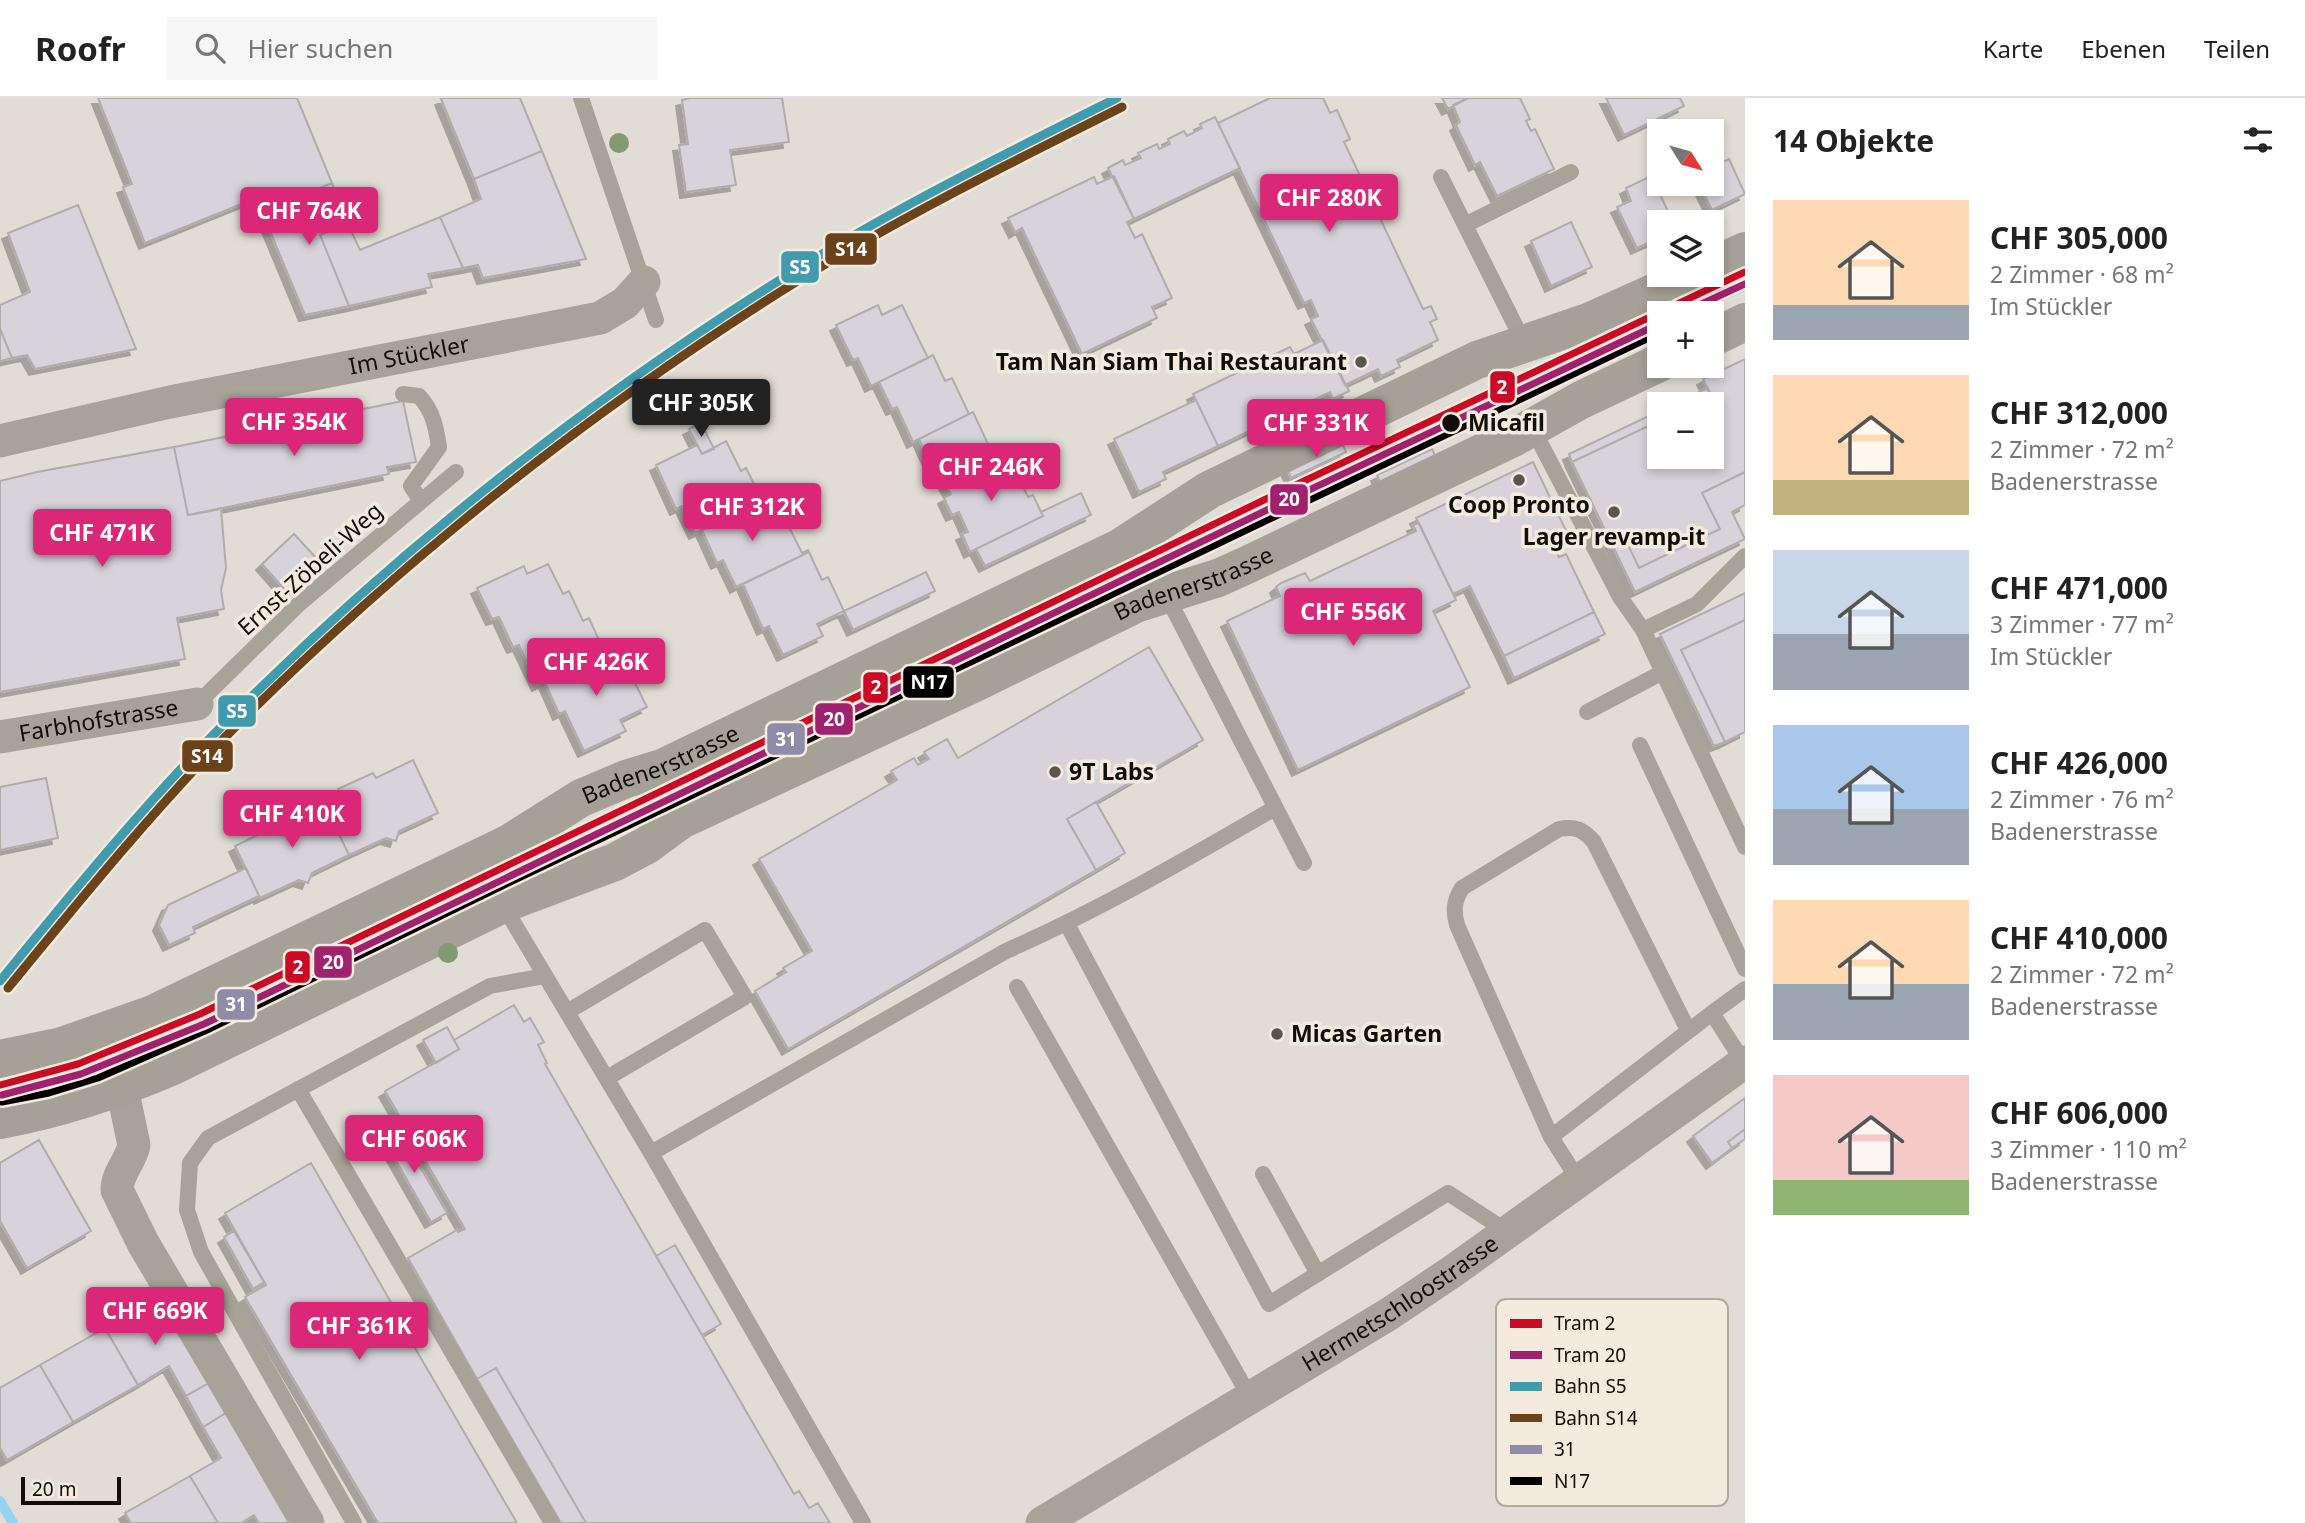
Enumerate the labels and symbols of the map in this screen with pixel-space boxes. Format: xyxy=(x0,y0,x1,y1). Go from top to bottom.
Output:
north arrow xyxy=(1647,119,1724,196)
pin: CHF 280K xyxy=(1257,174,1401,234)
pin: CHF 764K xyxy=(237,188,381,247)
line badge: S14 xyxy=(824,232,878,266)
text: S14 xyxy=(835,236,867,262)
line badge: S5 xyxy=(780,250,820,284)
text: S5 xyxy=(789,254,811,280)
street label: Im Stückler xyxy=(346,327,472,382)
place label: Tam Nan Siam Thai Restaurant xyxy=(996,345,1347,377)
marker: Tam Nan Siam Thai Restaurant xyxy=(1353,354,1369,370)
line badge: 2 xyxy=(1489,370,1516,404)
text: 2 xyxy=(1497,374,1508,400)
pin: CHF 305K xyxy=(629,380,773,439)
pin: CHF 354K xyxy=(222,398,366,458)
pin: CHF 331K xyxy=(1244,400,1388,459)
place label: Micafil xyxy=(1468,406,1545,438)
marker: Micafil xyxy=(1440,412,1462,434)
pin: CHF 246K xyxy=(919,444,1063,503)
marker: Coop Pronto xyxy=(1511,472,1527,488)
line badge: 20 xyxy=(1269,483,1309,516)
pin: CHF 312K xyxy=(680,484,824,543)
text: 20 xyxy=(1278,486,1300,512)
place label: Coop Pronto xyxy=(1448,488,1590,520)
street label: Ernst-Zöbeli-Weg xyxy=(230,495,389,642)
marker: Lager revamp-it xyxy=(1606,504,1622,520)
pin: CHF 471K xyxy=(30,510,174,569)
place label: Lager revamp-it xyxy=(1523,520,1705,552)
street label: Badenerstrasse xyxy=(1108,538,1278,628)
pin: CHF 556K xyxy=(1281,588,1425,648)
pin: CHF 426K xyxy=(524,638,668,698)
line badge: N17 xyxy=(902,665,955,699)
text: N17 xyxy=(910,669,948,695)
line badge: 2 xyxy=(862,671,889,704)
text: 2 xyxy=(871,674,882,700)
street label: Farbhofstrasse xyxy=(16,690,180,749)
line badge: S5 xyxy=(217,694,257,728)
text: S5 xyxy=(226,698,248,724)
line badge: 20 xyxy=(814,702,854,736)
text: 20 xyxy=(823,706,845,732)
street label: Badenerstrasse xyxy=(576,716,744,811)
line badge: 31 xyxy=(766,722,806,756)
text: 31 xyxy=(775,726,797,752)
line badge: S14 xyxy=(181,739,234,773)
text: S14 xyxy=(191,743,223,769)
place label: 9T Labs xyxy=(1069,755,1154,787)
marker: 9T Labs xyxy=(1047,764,1063,780)
pin: CHF 410K xyxy=(220,790,364,850)
line badge: 20 xyxy=(313,945,353,979)
text: 20 xyxy=(322,949,344,975)
line badge: 2 xyxy=(284,950,311,984)
text: 2 xyxy=(293,954,304,980)
line badge: 31 xyxy=(216,988,256,1021)
text: 31 xyxy=(225,991,247,1017)
place label: Micas Garten xyxy=(1291,1017,1442,1049)
marker: Micas Garten xyxy=(1269,1026,1285,1042)
pin: CHF 606K xyxy=(342,1116,486,1175)
street label: Hermetschloostrasse xyxy=(1295,1227,1504,1378)
pin: CHF 669K xyxy=(83,1288,227,1347)
legend xyxy=(1496,1299,1728,1506)
pin: CHF 361K xyxy=(287,1302,431,1362)
text: Tram 2 xyxy=(1554,1310,1615,1336)
text: Tram 20 xyxy=(1554,1342,1626,1368)
text: Bahn S5 xyxy=(1554,1373,1627,1399)
text: Bahn S14 xyxy=(1554,1405,1638,1431)
text: 31 xyxy=(1554,1436,1576,1462)
text: N17 xyxy=(1554,1468,1590,1494)
scale bar xyxy=(21,1474,121,1506)

